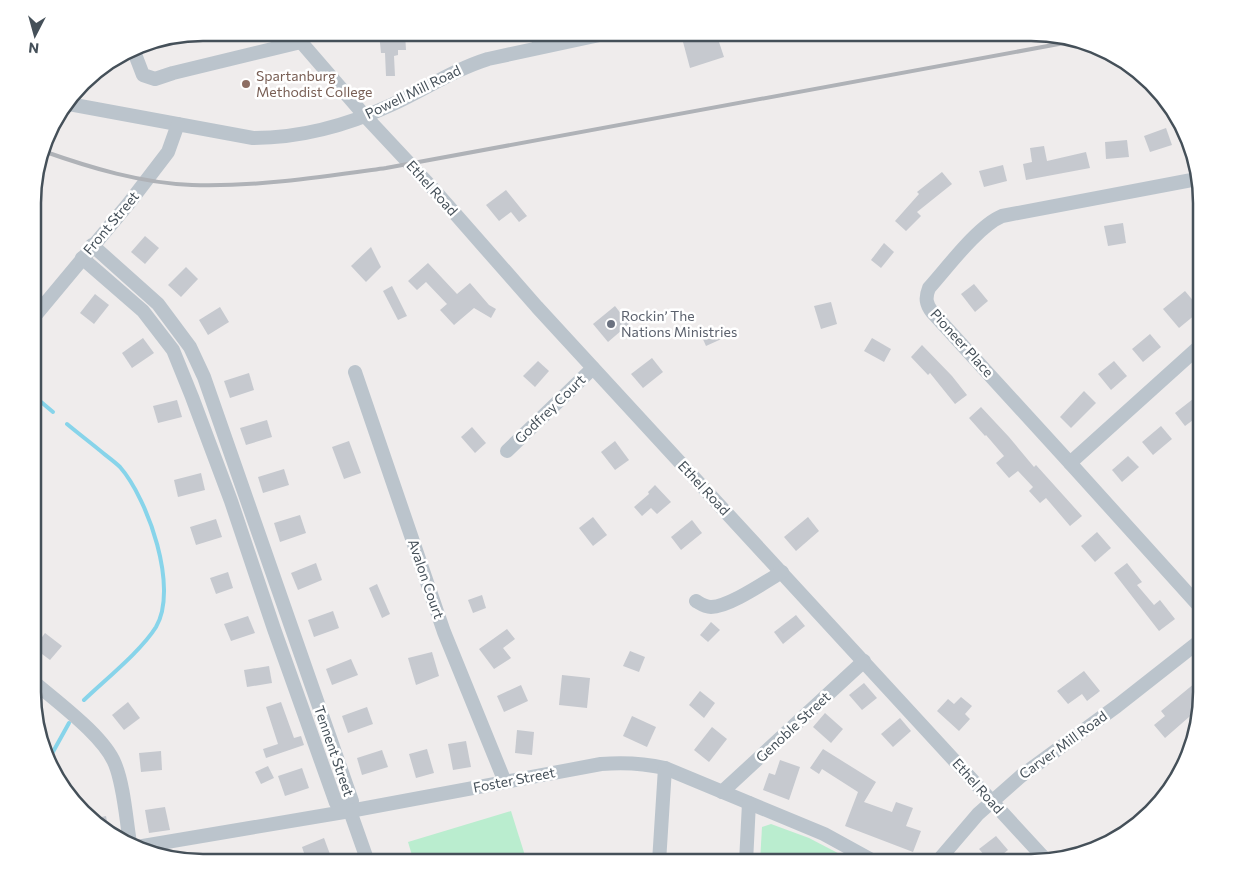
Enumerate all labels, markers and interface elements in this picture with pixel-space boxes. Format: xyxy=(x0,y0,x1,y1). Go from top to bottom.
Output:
north arrow xyxy=(10,10,60,60)
text: N xyxy=(27,39,40,57)
street label: Powell Mill Road xyxy=(362,61,463,122)
place label: Spartanburg Methodist College xyxy=(256,67,373,100)
marker: Spartanburg Methodist College xyxy=(240,78,252,90)
street label: Ethel Road xyxy=(403,157,462,219)
street label: Front Street xyxy=(79,187,142,258)
street label: Pioneer Place xyxy=(927,305,997,380)
place label: Rockin’ The Nations Ministries xyxy=(621,307,737,340)
marker: Rockin’ The Nations Ministries xyxy=(605,318,617,330)
street label: Godfrey Court xyxy=(511,370,589,447)
street label: Ethel Road xyxy=(675,457,734,518)
street label: Avalon Court xyxy=(405,537,448,621)
street label: Genoble Street xyxy=(752,688,834,765)
street label: Tennent Street xyxy=(311,703,358,799)
street label: Carver Mill Road xyxy=(1015,707,1110,782)
street label: Ethel Road xyxy=(949,755,1008,817)
street label: Foster Street xyxy=(471,763,557,796)

